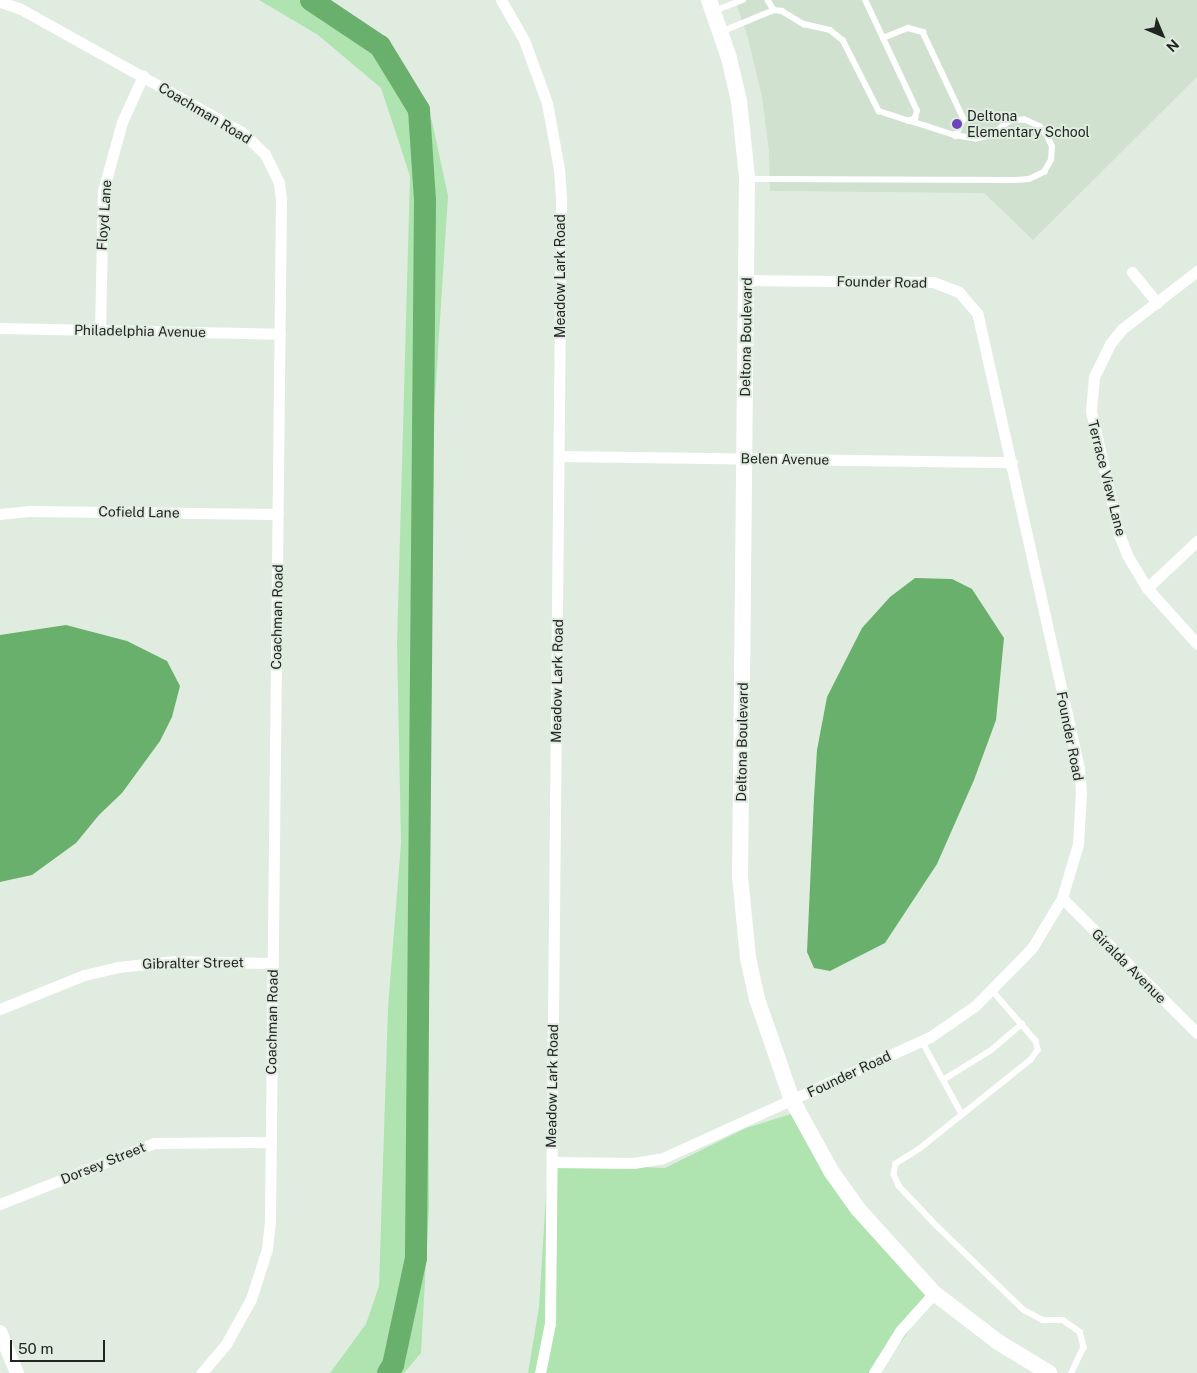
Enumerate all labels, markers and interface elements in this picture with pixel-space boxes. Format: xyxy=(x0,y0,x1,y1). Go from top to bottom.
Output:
north arrow xyxy=(1137,10,1187,60)
text: N xyxy=(1163,36,1182,55)
street label: Coachman Road xyxy=(156,79,254,147)
place label: Deltona Elementary School xyxy=(967,108,1090,140)
marker: Deltona Elementary School xyxy=(951,118,963,130)
street label: Floyd Lane xyxy=(93,179,115,251)
street label: Meadow Lark Road xyxy=(552,214,568,338)
street label: Founder Road xyxy=(837,273,927,291)
street label: Deltona Boulevard xyxy=(737,277,755,397)
street label: Philadelphia Avenue xyxy=(74,321,206,341)
street label: Terrace View Lane xyxy=(1084,418,1130,538)
street label: Belen Avenue xyxy=(740,450,830,468)
street label: Cofield Lane xyxy=(98,503,180,521)
street label: Coachman Road xyxy=(268,564,286,670)
street label: Meadow Lark Road xyxy=(548,619,566,743)
street label: Deltona Boulevard xyxy=(733,682,751,802)
street label: Founder Road xyxy=(1053,690,1087,782)
street label: Giralda Avenue xyxy=(1088,925,1170,1007)
street label: Gibralter Street xyxy=(142,954,244,972)
street label: Coachman Road xyxy=(263,969,281,1075)
street label: Meadow Lark Road xyxy=(543,1024,561,1148)
street label: Founder Road xyxy=(804,1047,894,1101)
street label: Dorsey Street xyxy=(58,1138,148,1188)
scale bar xyxy=(12,1330,108,1362)
text: 50 m xyxy=(18,1340,53,1357)

